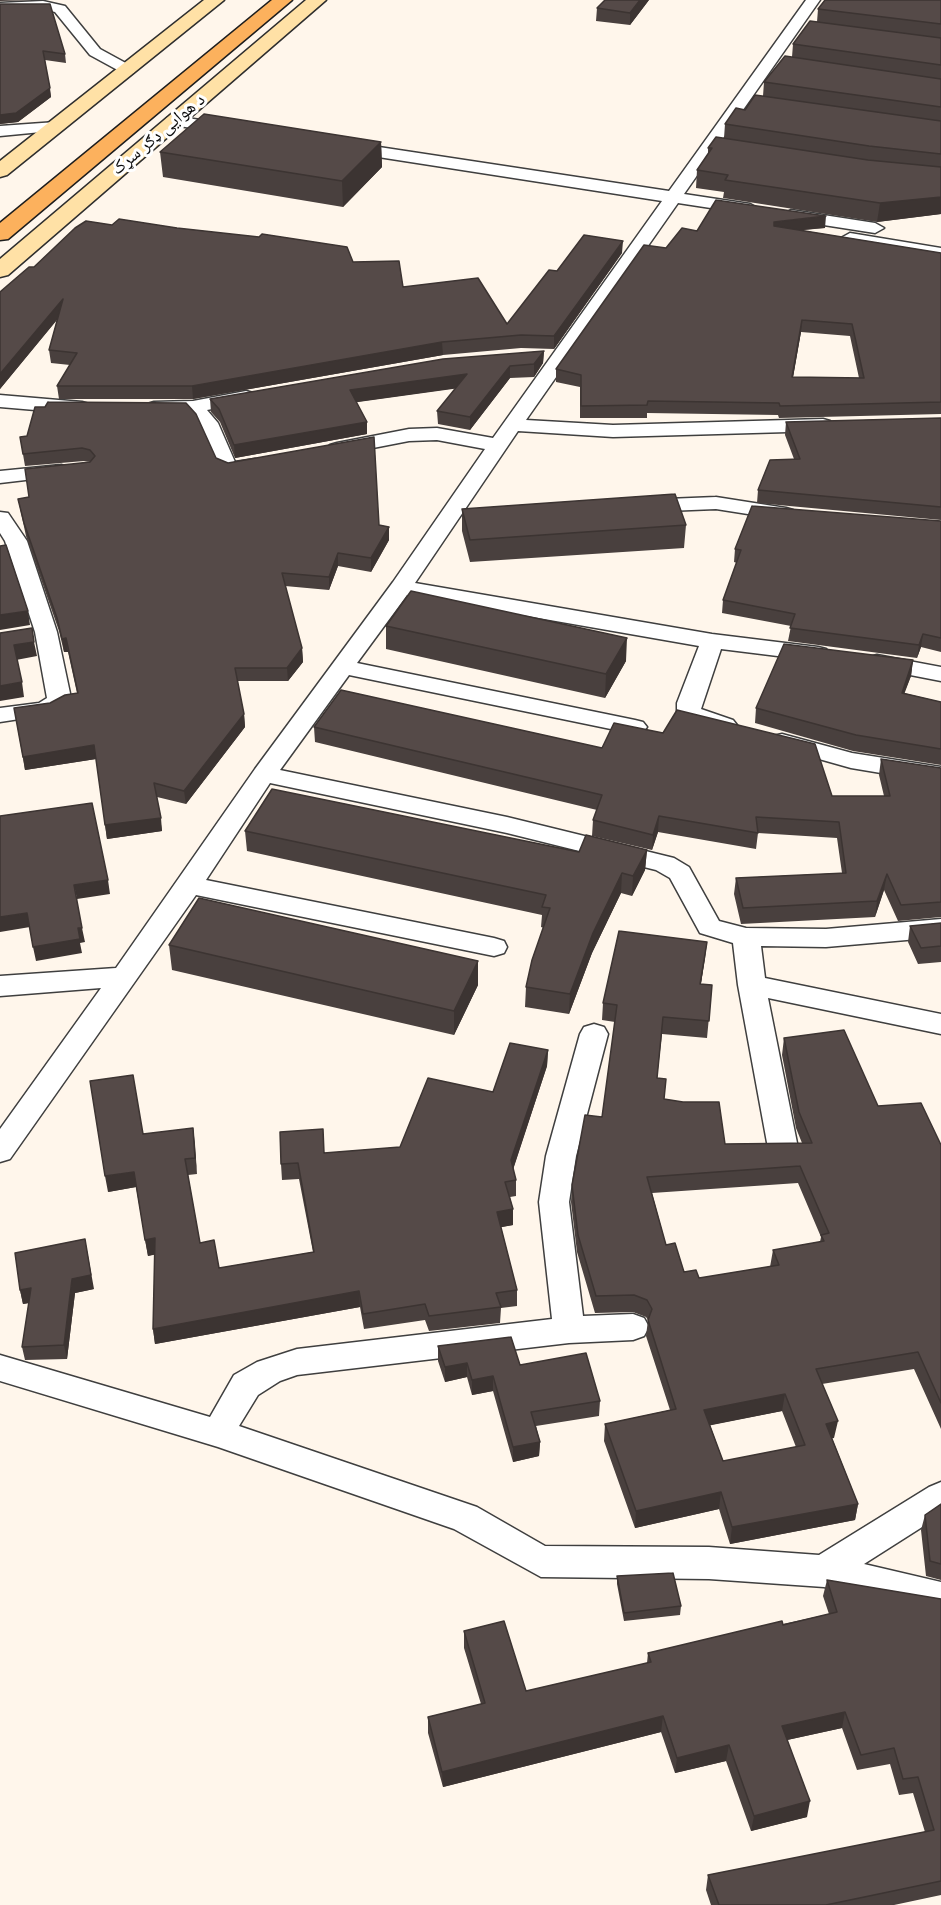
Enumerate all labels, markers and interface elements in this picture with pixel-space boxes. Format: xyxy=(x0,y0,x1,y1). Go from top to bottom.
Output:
street label: د هوایی ډګر سړک xyxy=(107,89,209,179)

